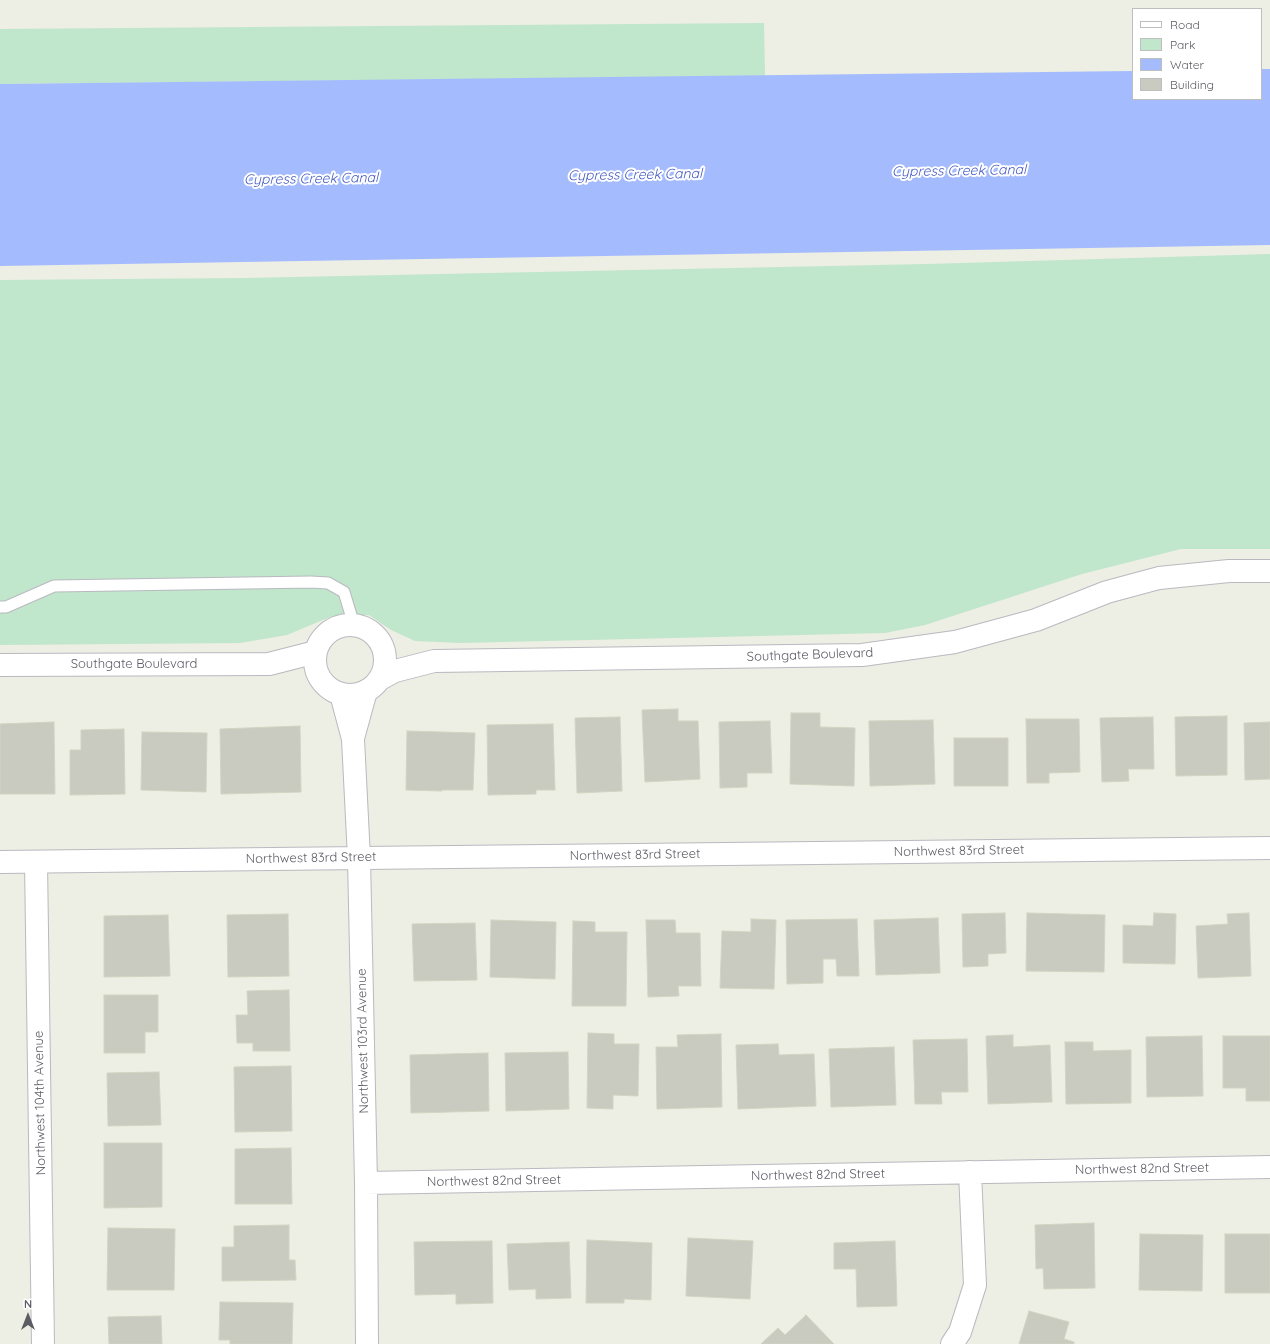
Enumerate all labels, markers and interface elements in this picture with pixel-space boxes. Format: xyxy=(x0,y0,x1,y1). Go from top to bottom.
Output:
legend xyxy=(1132,8,1262,100)
text: Road xyxy=(1170,17,1200,32)
text: Park xyxy=(1170,37,1195,52)
text: Water xyxy=(1170,57,1204,72)
text: Building xyxy=(1170,77,1214,92)
water label: Cypress Creek Canal xyxy=(892,161,1026,181)
water label: Cypress Creek Canal xyxy=(568,165,702,185)
water label: Cypress Creek Canal xyxy=(244,169,378,189)
street label: Southgate Boulevard xyxy=(746,645,874,665)
street label: Southgate Boulevard xyxy=(71,656,197,672)
street label: Northwest 83rd Street xyxy=(893,842,1025,860)
street label: Northwest 83rd Street xyxy=(569,846,701,864)
street label: Northwest 83rd Street xyxy=(245,849,377,867)
street label: Northwest 103rd Avenue xyxy=(354,968,372,1114)
street label: Northwest 104th Avenue xyxy=(31,1031,49,1175)
street label: Northwest 82nd Street xyxy=(1075,1160,1209,1178)
street label: Northwest 82nd Street xyxy=(751,1166,885,1184)
street label: Northwest 82nd Street xyxy=(427,1172,561,1190)
north arrow xyxy=(8,1296,48,1336)
text: N xyxy=(24,1297,32,1311)

